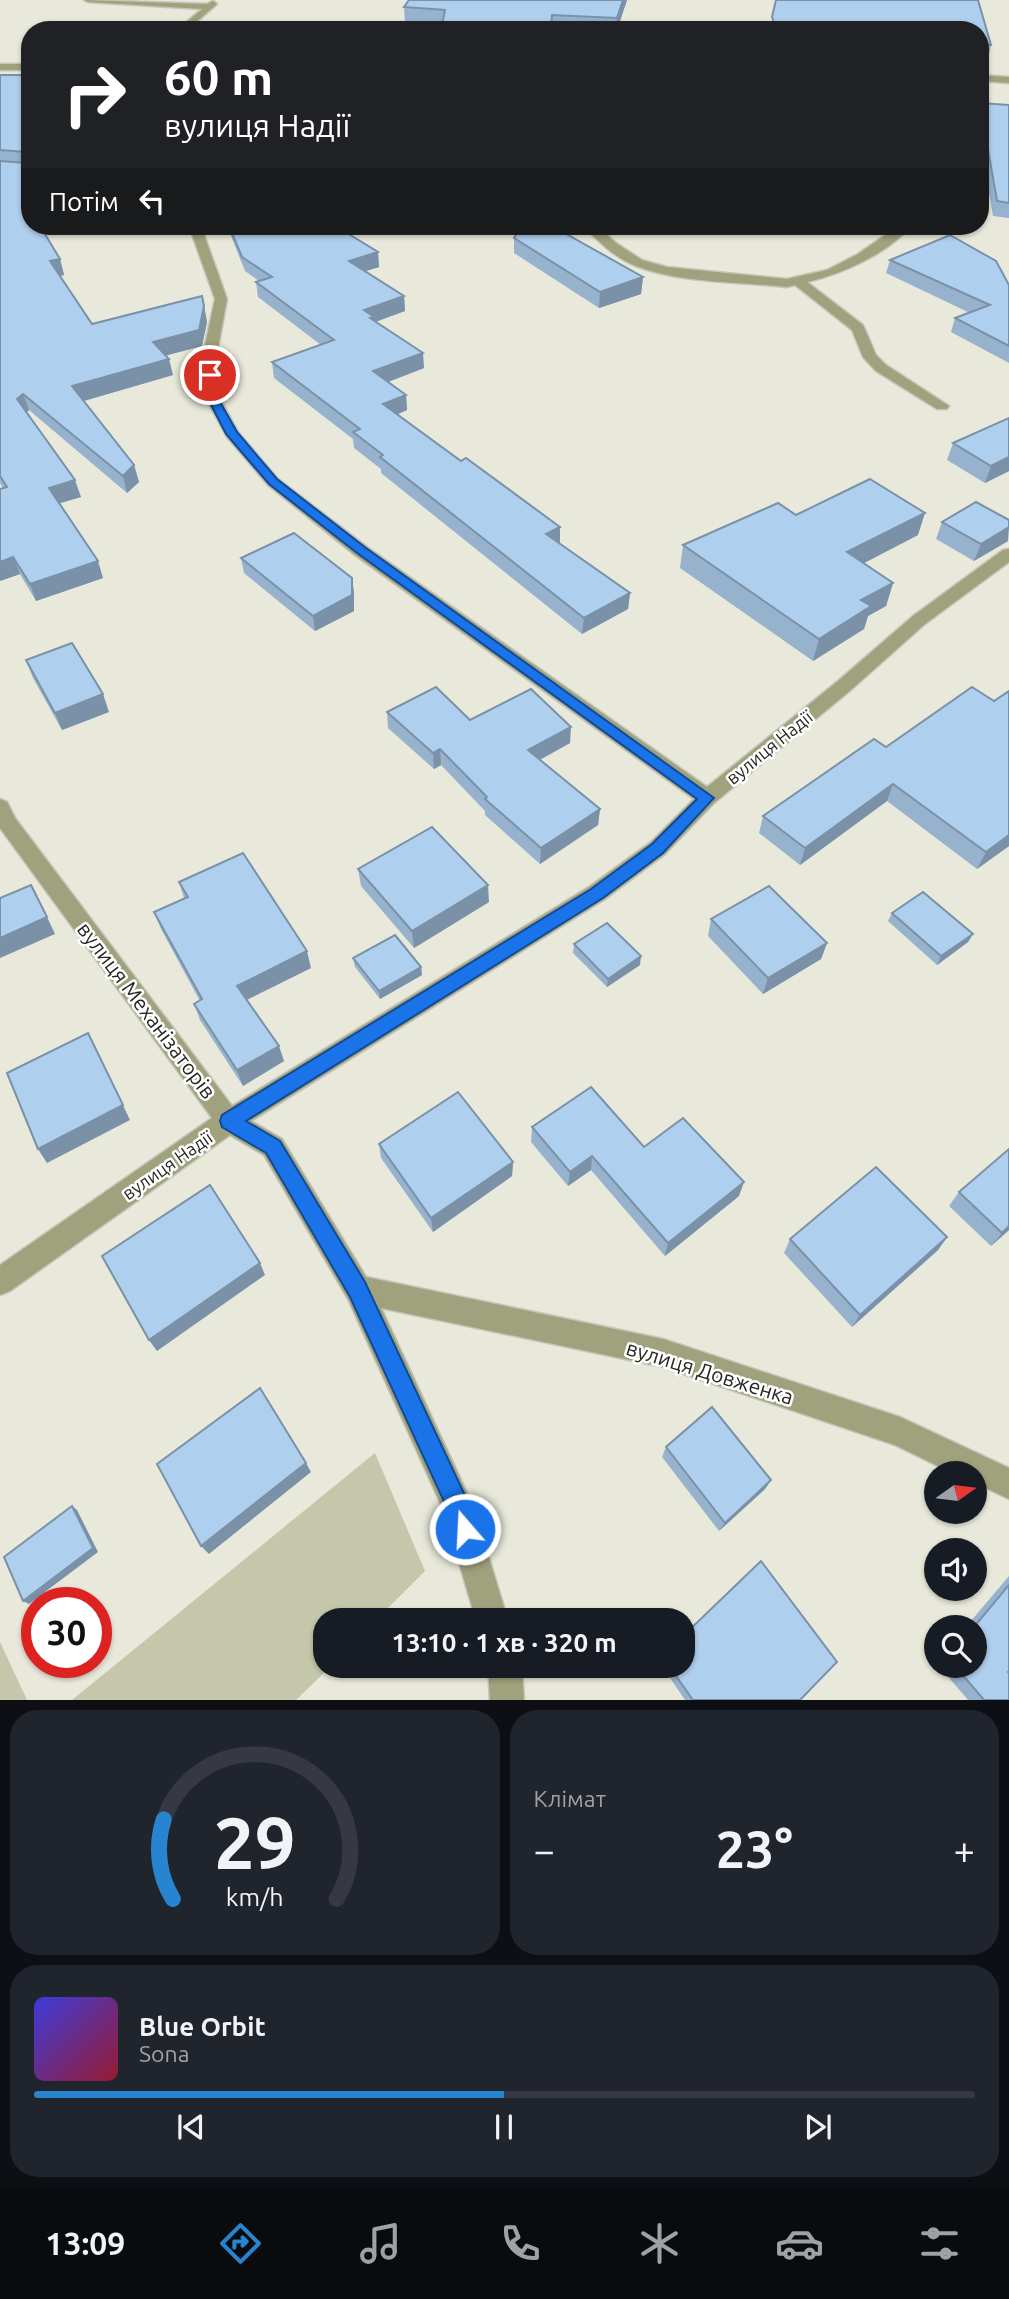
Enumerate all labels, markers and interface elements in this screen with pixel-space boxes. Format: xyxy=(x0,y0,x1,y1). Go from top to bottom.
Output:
icon: right xyxy=(49,49,140,140)
text: 60 m xyxy=(164,49,273,104)
text: вулиця Надії xyxy=(164,107,350,143)
icon: left xyxy=(133,182,171,220)
text: Потім xyxy=(49,187,119,216)
pin xyxy=(180,345,240,405)
icon: arrive xyxy=(191,356,229,394)
street label: вулиця Надії xyxy=(722,706,817,788)
street label: вулиця Механізаторів xyxy=(73,917,221,1103)
street label: вулиця Надії xyxy=(118,1126,216,1203)
street label: вулиця Довженка xyxy=(623,1335,797,1409)
north arrow xyxy=(924,1461,987,1524)
map controls xyxy=(924,1461,987,1678)
position arrow xyxy=(428,1492,502,1566)
button: sound xyxy=(924,1538,987,1601)
speed limit sign: 30 xyxy=(21,1587,112,1678)
button: search xyxy=(924,1615,987,1678)
text: 13:10 · 1 хв · 320 m xyxy=(391,1628,617,1657)
text: Клімат xyxy=(534,1786,606,1811)
text: 29 xyxy=(214,1801,296,1883)
text: 23° xyxy=(716,1820,793,1878)
text: − xyxy=(534,1829,555,1871)
text: + xyxy=(954,1829,975,1871)
text: km/h xyxy=(226,1882,284,1910)
text: Blue Orbit xyxy=(139,2012,266,2041)
text: Sona xyxy=(139,2041,189,2066)
icon: previous xyxy=(172,2108,210,2146)
icon: pause xyxy=(485,2108,523,2146)
icon: next xyxy=(799,2108,837,2146)
icon: directions xyxy=(216,2219,265,2268)
icon: music xyxy=(356,2219,405,2268)
icon: phone xyxy=(496,2219,545,2268)
icon: climate xyxy=(635,2219,684,2268)
icon: car xyxy=(775,2219,824,2268)
icon: filters xyxy=(915,2219,964,2268)
text: 13:09 xyxy=(45,2225,125,2261)

